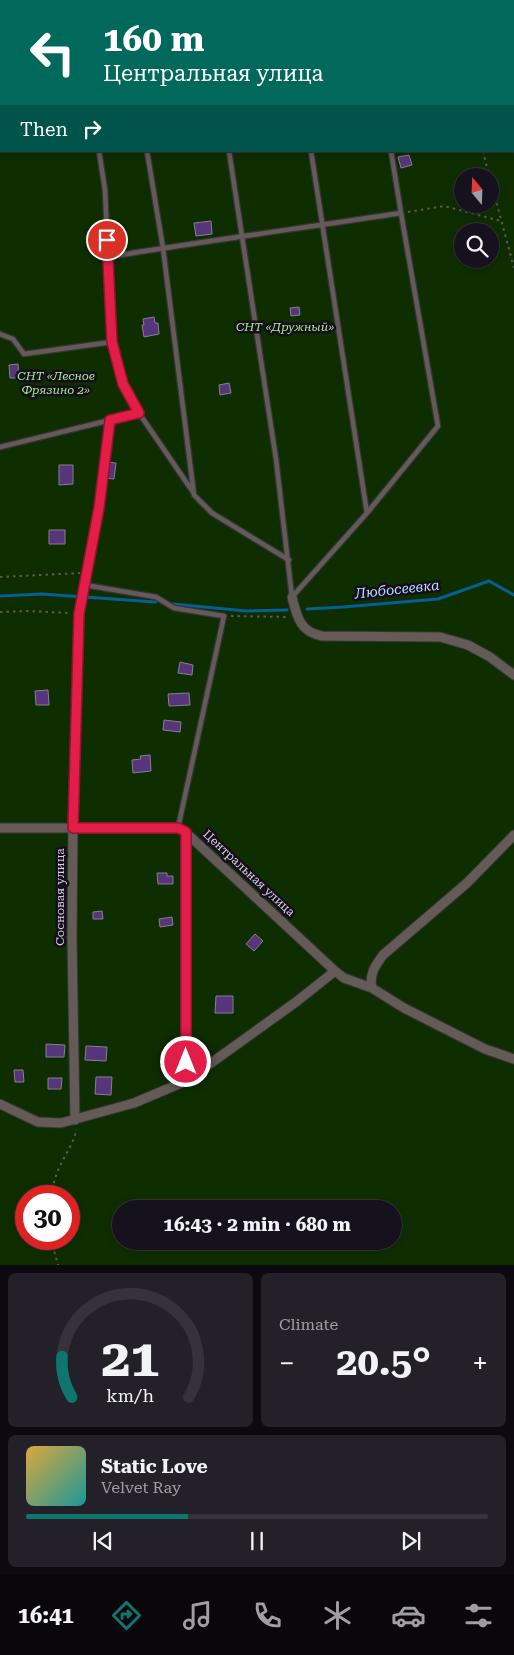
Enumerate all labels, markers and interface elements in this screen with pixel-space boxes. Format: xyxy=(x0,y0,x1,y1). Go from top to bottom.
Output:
text: 160 m xyxy=(103,19,204,60)
icon: left xyxy=(20,20,85,85)
text: Центральная улица xyxy=(103,61,323,86)
icon: right xyxy=(78,115,106,143)
text: Then xyxy=(20,118,68,141)
north arrow xyxy=(454,168,499,212)
map controls xyxy=(454,168,499,268)
pin xyxy=(86,219,128,261)
button: search xyxy=(454,223,499,268)
icon: arrive xyxy=(93,226,121,254)
park label: СНТ «Дружный» xyxy=(236,320,334,334)
park label: СНТ «Лесное Фрязино 2» xyxy=(17,369,95,397)
water label: Любосеевка xyxy=(353,577,440,602)
street label: Центральная улица xyxy=(200,827,298,919)
street label: Сосновая улица xyxy=(53,848,67,946)
position arrow xyxy=(159,1035,211,1087)
speed limit sign: 30 xyxy=(15,1185,80,1250)
text: 16:43 · 2 min · 680 m xyxy=(163,1213,351,1236)
text: Climate xyxy=(279,1315,338,1334)
text: 21 xyxy=(101,1328,160,1389)
text: 20.5° xyxy=(336,1340,431,1384)
text: − xyxy=(279,1347,295,1380)
text: + xyxy=(472,1347,488,1380)
text: km/h xyxy=(107,1385,155,1406)
text: Static Love xyxy=(101,1455,208,1478)
text: Velvet Ray xyxy=(101,1478,181,1497)
icon: previous xyxy=(89,1527,117,1555)
icon: pause xyxy=(243,1527,271,1555)
icon: next xyxy=(397,1527,425,1555)
icon: directions xyxy=(109,1598,144,1633)
icon: music xyxy=(180,1598,215,1633)
icon: phone xyxy=(250,1598,285,1633)
icon: climate xyxy=(320,1598,355,1633)
icon: car xyxy=(391,1598,426,1633)
icon: filters xyxy=(461,1598,496,1633)
text: 16:41 xyxy=(18,1603,74,1628)

